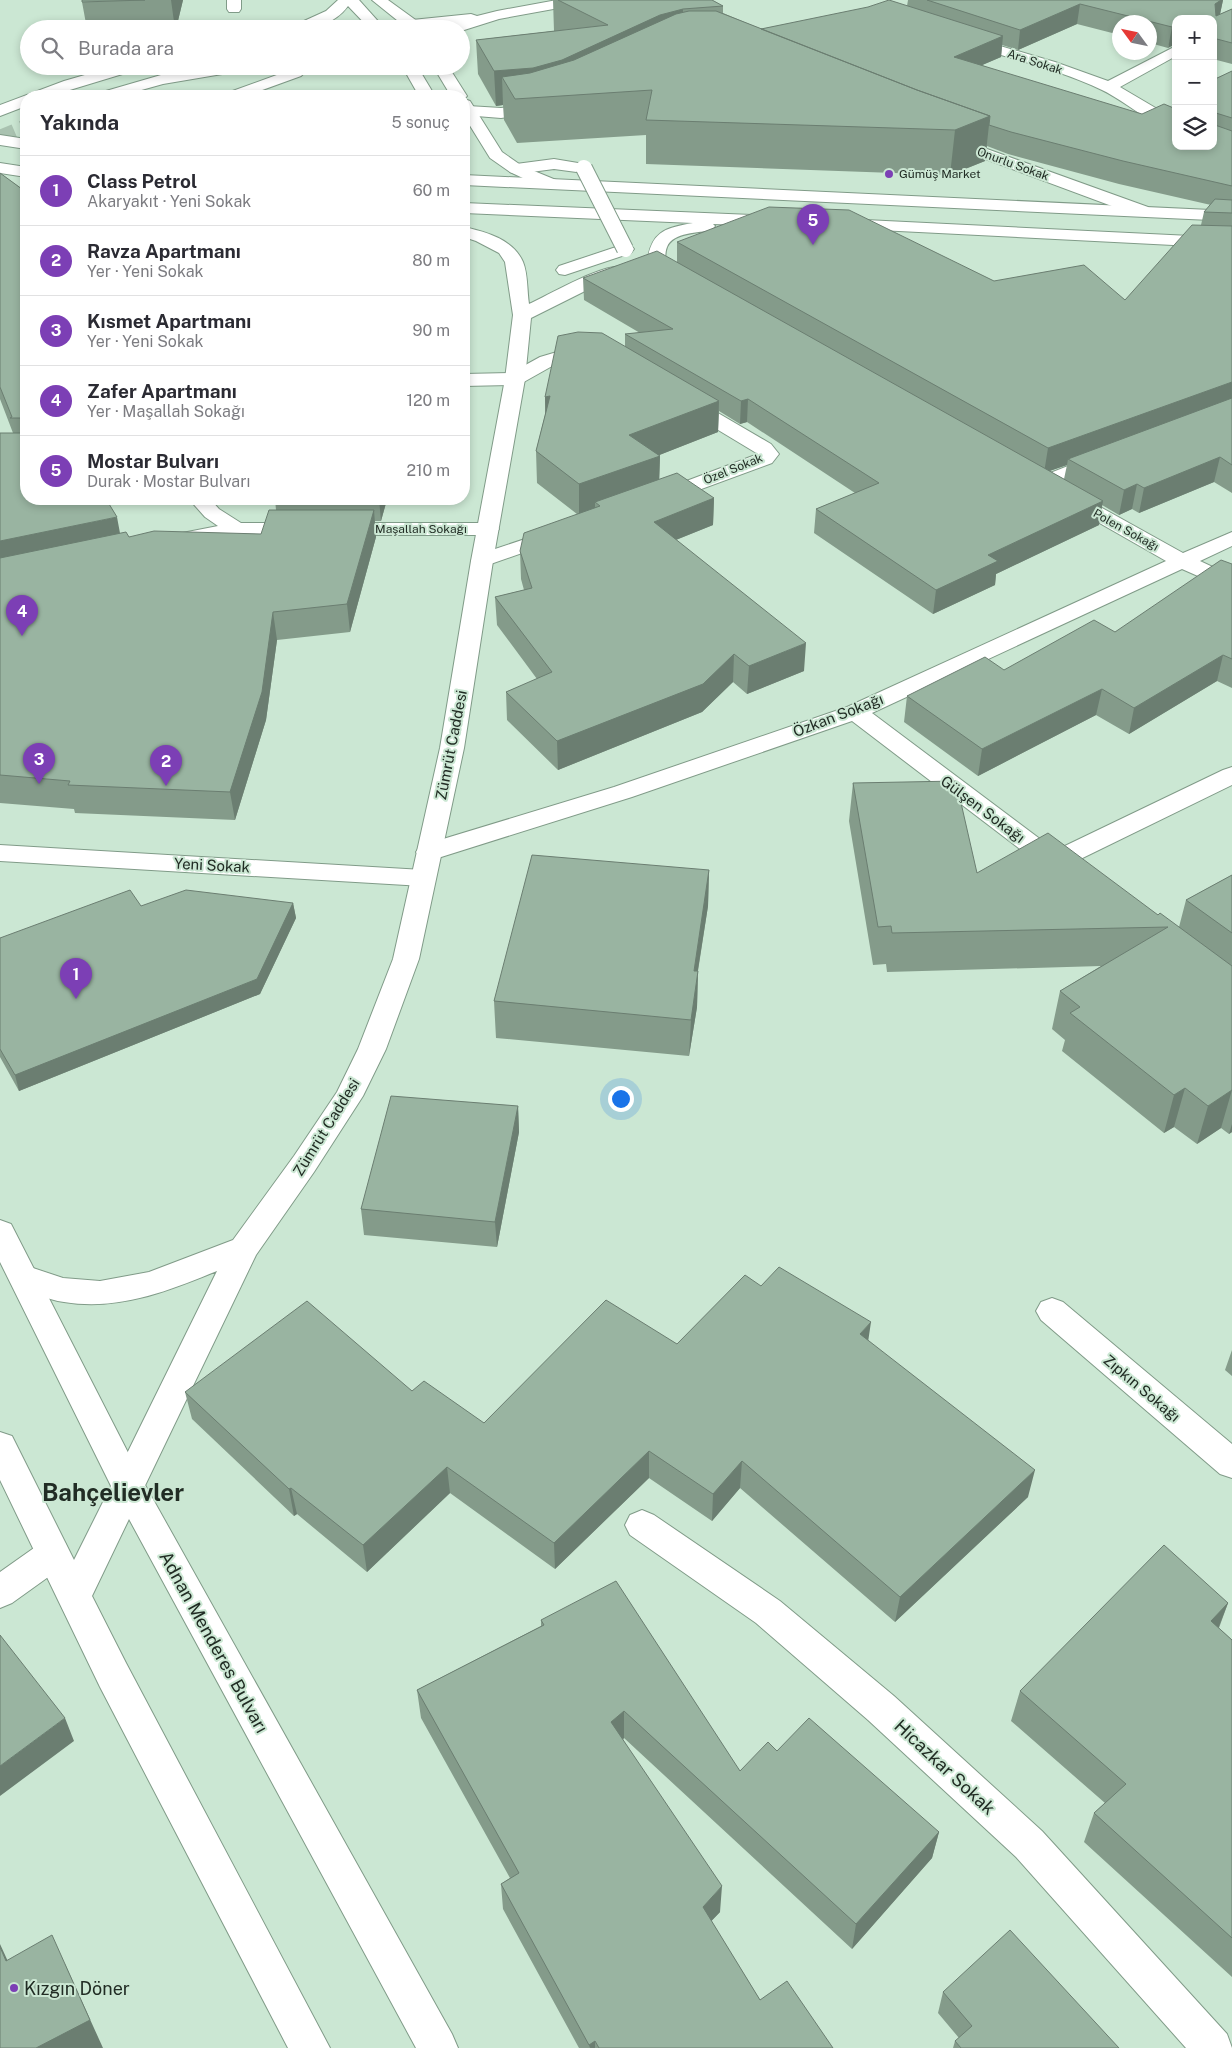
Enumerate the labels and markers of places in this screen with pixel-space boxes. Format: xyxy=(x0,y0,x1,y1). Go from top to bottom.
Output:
place label: Gümüş Market xyxy=(899,167,981,181)
marker: Gümüş Market xyxy=(883,168,895,180)
pin: 5 xyxy=(797,204,829,245)
pin: 4 xyxy=(6,595,38,636)
pin: 3 xyxy=(23,743,55,784)
pin: 2 xyxy=(150,745,182,786)
pin: 1 xyxy=(60,958,92,999)
place label: Kızgın Döner xyxy=(24,1978,130,1999)
marker: Kızgın Döner xyxy=(8,1982,20,1994)

